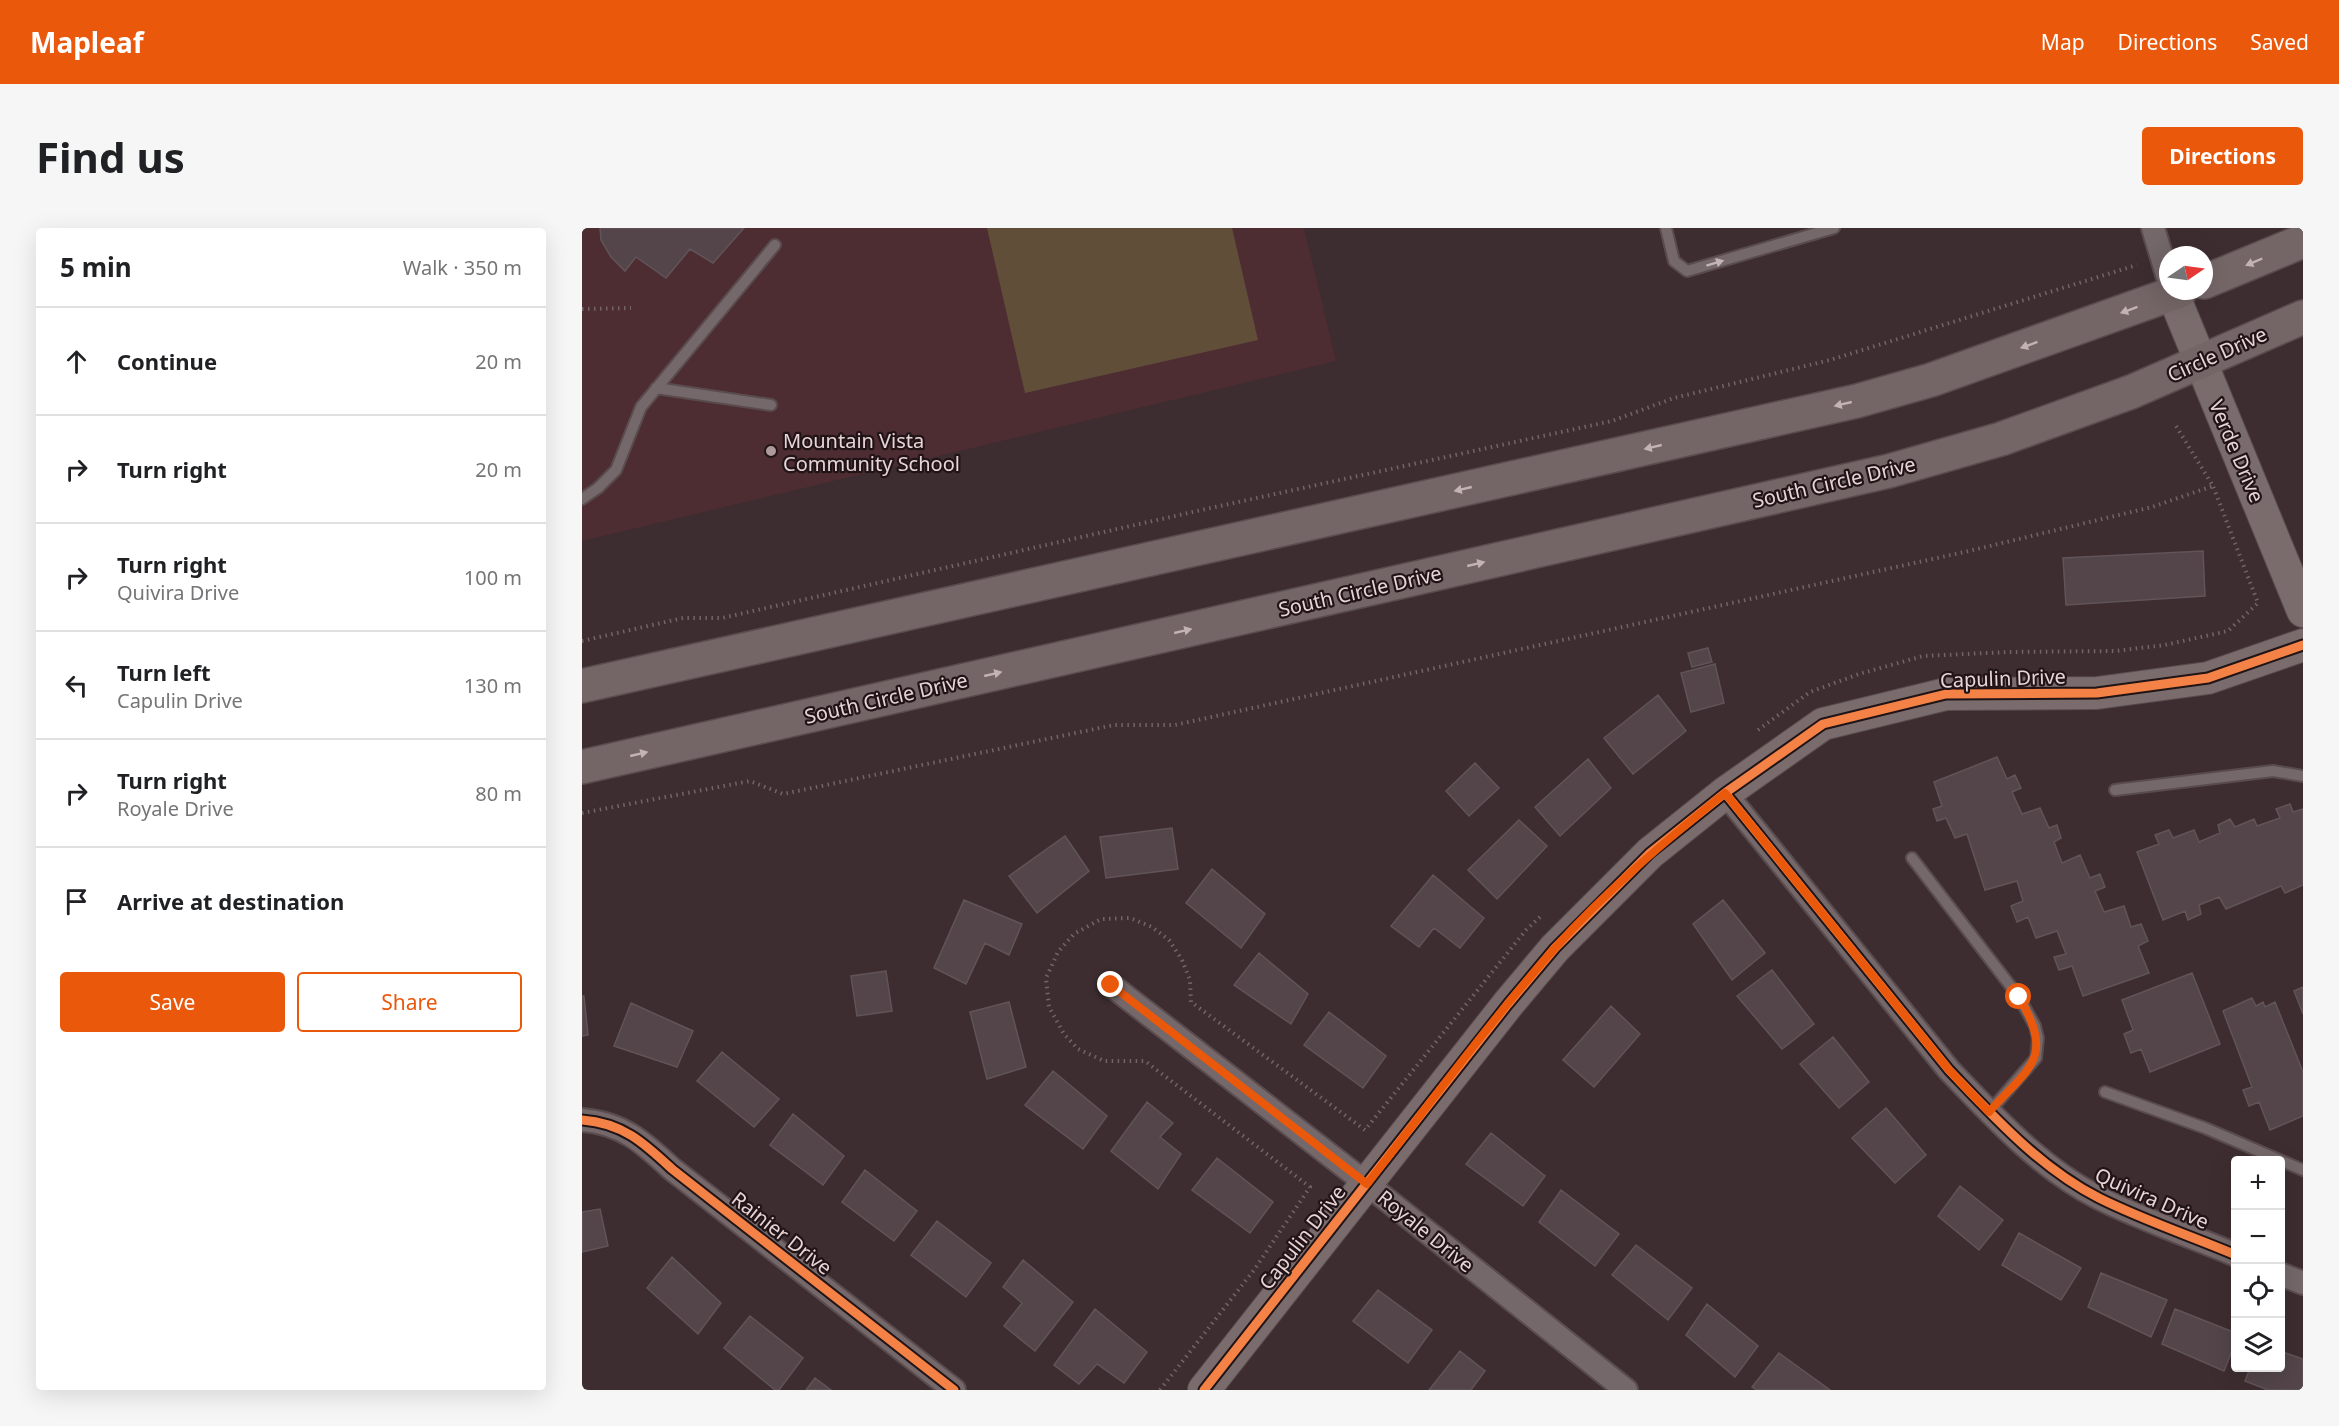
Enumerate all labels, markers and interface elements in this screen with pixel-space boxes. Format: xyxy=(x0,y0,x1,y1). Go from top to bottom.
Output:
text: Mapleaf xyxy=(30,23,144,61)
text: Map xyxy=(2041,28,2085,56)
text: Directions xyxy=(2118,28,2217,56)
text: Saved xyxy=(2250,28,2309,56)
button: Directions xyxy=(2142,127,2303,185)
text: Find us xyxy=(36,128,185,185)
north arrow xyxy=(2159,246,2213,300)
text: 5 min xyxy=(60,249,132,285)
text: Walk · 350 m xyxy=(403,254,522,281)
one-way arrow xyxy=(2244,257,2262,267)
one-way arrow xyxy=(1706,258,1724,267)
one-way arrow xyxy=(2120,306,2138,316)
street label: Circle Drive xyxy=(2163,320,2271,388)
one-way arrow xyxy=(2020,341,2038,351)
icon: ahead xyxy=(60,345,93,378)
text: Continue xyxy=(117,346,217,376)
text: 20 m xyxy=(475,348,522,375)
street label: Verde Drive xyxy=(2203,396,2271,506)
one-way arrow xyxy=(1833,400,1852,409)
place label: Mountain Vista Community School xyxy=(783,427,960,477)
one-way arrow xyxy=(1644,442,1662,452)
marker: Mountain Vista Community School xyxy=(764,444,778,458)
street label: South Circle Drive xyxy=(1750,450,1918,514)
icon: right xyxy=(60,453,93,486)
text: Turn right xyxy=(117,454,227,484)
text: 20 m xyxy=(475,456,522,483)
one-way arrow xyxy=(1453,485,1472,494)
text: Turn right xyxy=(117,549,227,579)
street label: South Circle Drive xyxy=(1276,559,1444,623)
one-way arrow xyxy=(1467,559,1485,569)
icon: right xyxy=(60,561,93,594)
text: 100 m xyxy=(464,564,522,591)
text: Quivira Drive xyxy=(117,579,239,606)
one-way arrow xyxy=(1174,625,1192,635)
text: Turn left xyxy=(117,657,211,687)
street label: Capulin Drive xyxy=(1940,662,2066,694)
street label: South Circle Drive xyxy=(802,666,970,730)
one-way arrow xyxy=(984,668,1002,678)
icon: left xyxy=(60,669,93,702)
text: 130 m xyxy=(464,672,522,699)
text: Capulin Drive xyxy=(117,687,243,714)
one-way arrow xyxy=(630,749,649,758)
text: Turn right xyxy=(117,765,227,795)
icon: right xyxy=(60,777,93,810)
text: 80 m xyxy=(475,780,522,807)
text: Royale Drive xyxy=(117,795,234,822)
icon: arrive xyxy=(60,885,93,918)
text: Arrive at destination xyxy=(117,886,344,916)
route end xyxy=(1097,971,1123,997)
button: Save xyxy=(60,972,285,1032)
button: Share xyxy=(297,972,522,1032)
route start xyxy=(2005,983,2031,1009)
map controls xyxy=(2231,1156,2285,1372)
button: + xyxy=(2231,1156,2285,1210)
street label: Quivira Drive xyxy=(2091,1161,2213,1235)
street label: Capulin Drive xyxy=(1253,1179,1351,1295)
street label: Royale Drive xyxy=(1372,1184,1480,1278)
street label: Rainier Drive xyxy=(726,1185,838,1281)
button: − xyxy=(2231,1210,2285,1264)
button: locate xyxy=(2231,1264,2285,1318)
button: layers xyxy=(2231,1318,2285,1372)

